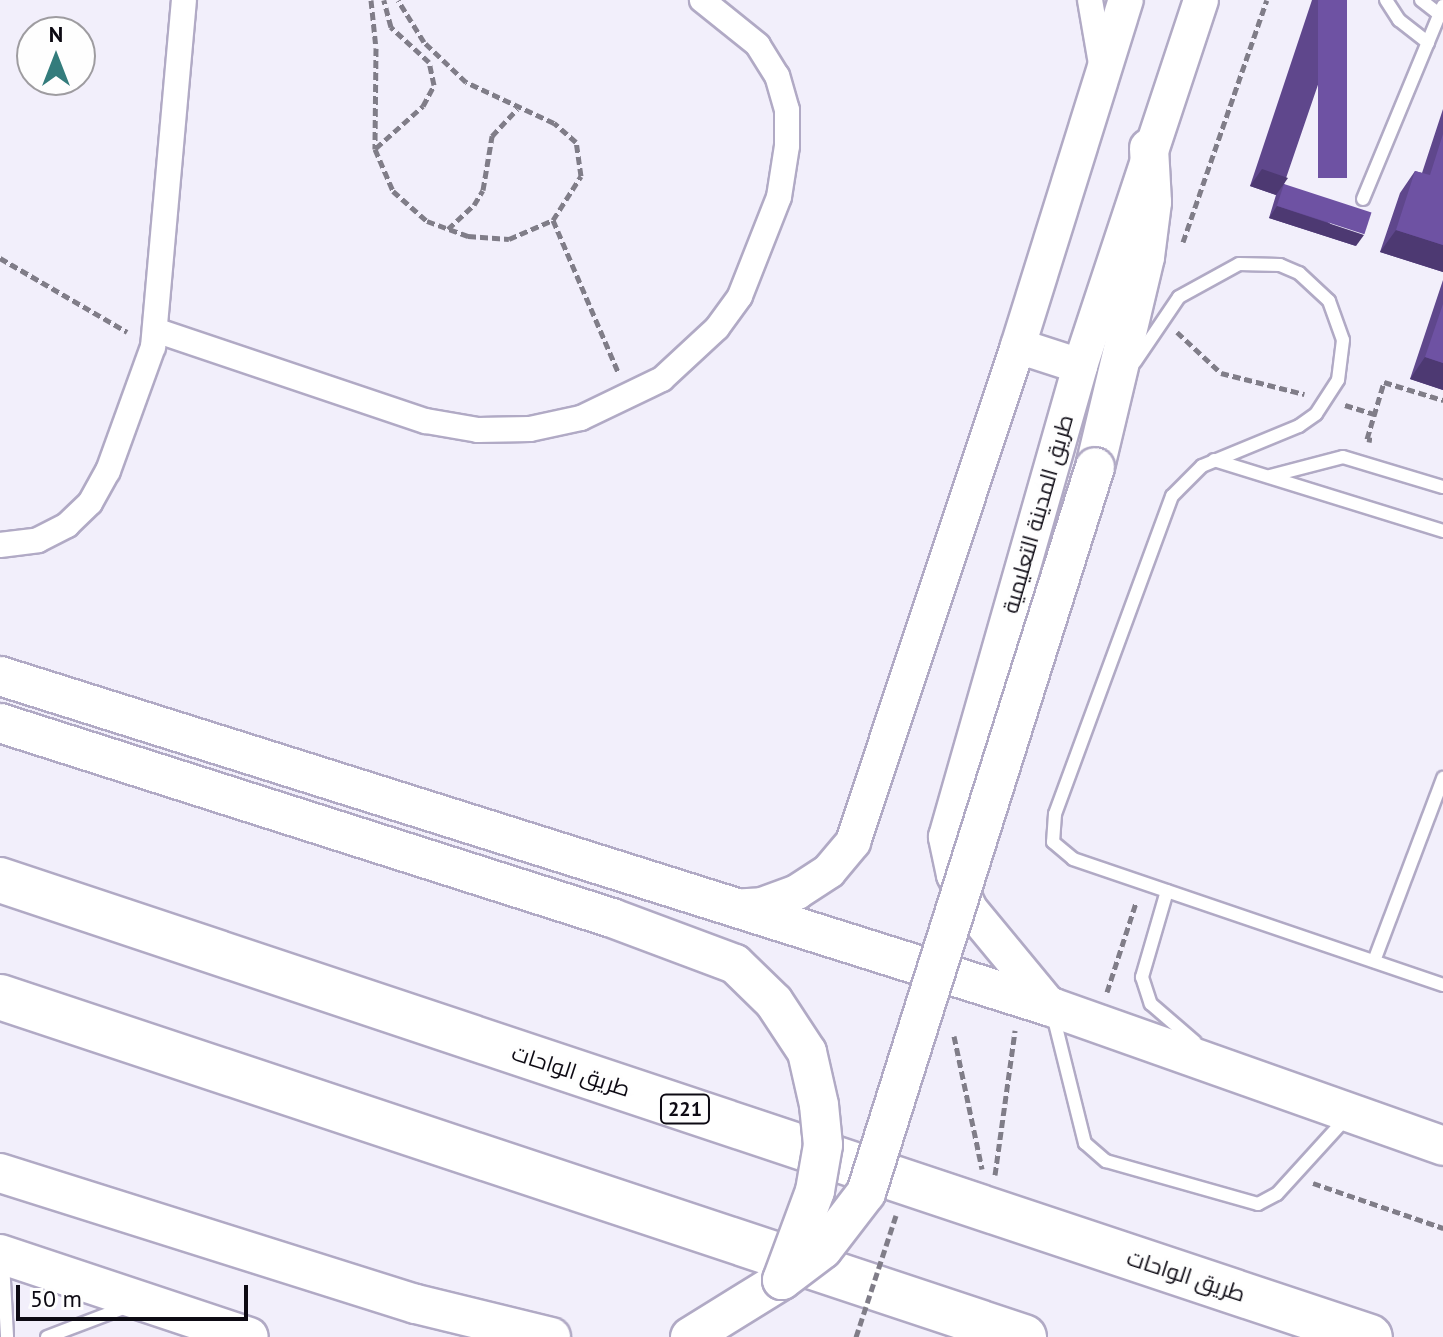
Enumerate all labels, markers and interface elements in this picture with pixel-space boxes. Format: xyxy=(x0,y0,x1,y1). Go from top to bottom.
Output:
north arrow xyxy=(16,16,96,96)
text: N xyxy=(49,20,63,48)
street label: طريق المدينة التعليمية xyxy=(997,412,1079,616)
street label: طريق الواحات xyxy=(509,1039,633,1103)
road number: 221 xyxy=(659,1093,711,1125)
street label: طريق الواحات xyxy=(1124,1244,1248,1308)
scale bar xyxy=(20,1269,252,1319)
text: 50 m xyxy=(30,1283,82,1314)

